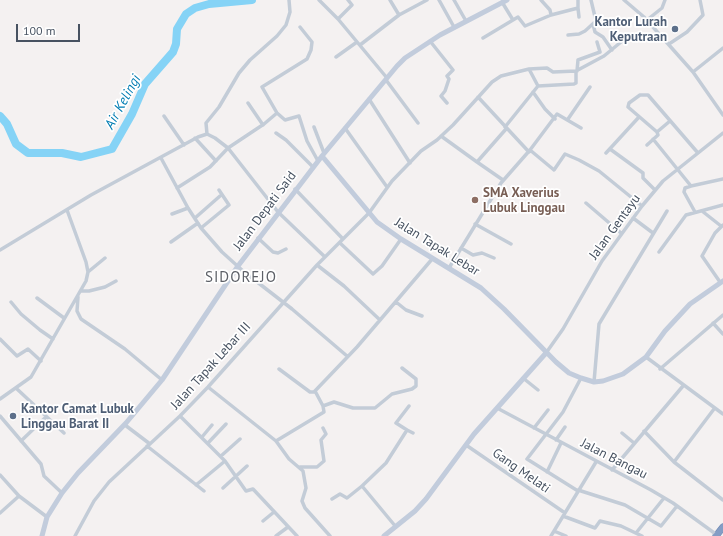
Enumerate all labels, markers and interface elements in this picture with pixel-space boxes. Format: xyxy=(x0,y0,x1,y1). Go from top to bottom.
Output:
place label: Kantor Lurah Keputraan xyxy=(595,14,667,45)
scale bar xyxy=(18,16,82,42)
text: 100 m xyxy=(23,23,56,38)
marker: Kantor Lurah Keputraan xyxy=(670,24,680,34)
water label: Air Kelingi xyxy=(101,72,145,132)
street label: Jalan Depati Said xyxy=(230,168,300,254)
place label: SMA Xaverius Lubuk Linggau xyxy=(483,185,565,216)
street label: Jalan Gentayu xyxy=(586,191,644,263)
marker: SMA Xaverius Lubuk Linggau xyxy=(470,195,480,205)
street label: Jalan Tapak Lebar xyxy=(392,215,482,279)
district label: SIDOREJO xyxy=(205,269,277,287)
street label: Jalan Tapak Lebar III xyxy=(168,319,254,413)
place label: Kantor Camat Lubuk Linggau Barat II xyxy=(21,401,134,432)
marker: Kantor Camat Lubuk Linggau Barat II xyxy=(8,411,18,421)
street label: Jalan Bangau xyxy=(578,436,650,482)
street label: Gang Melati xyxy=(489,445,553,497)

